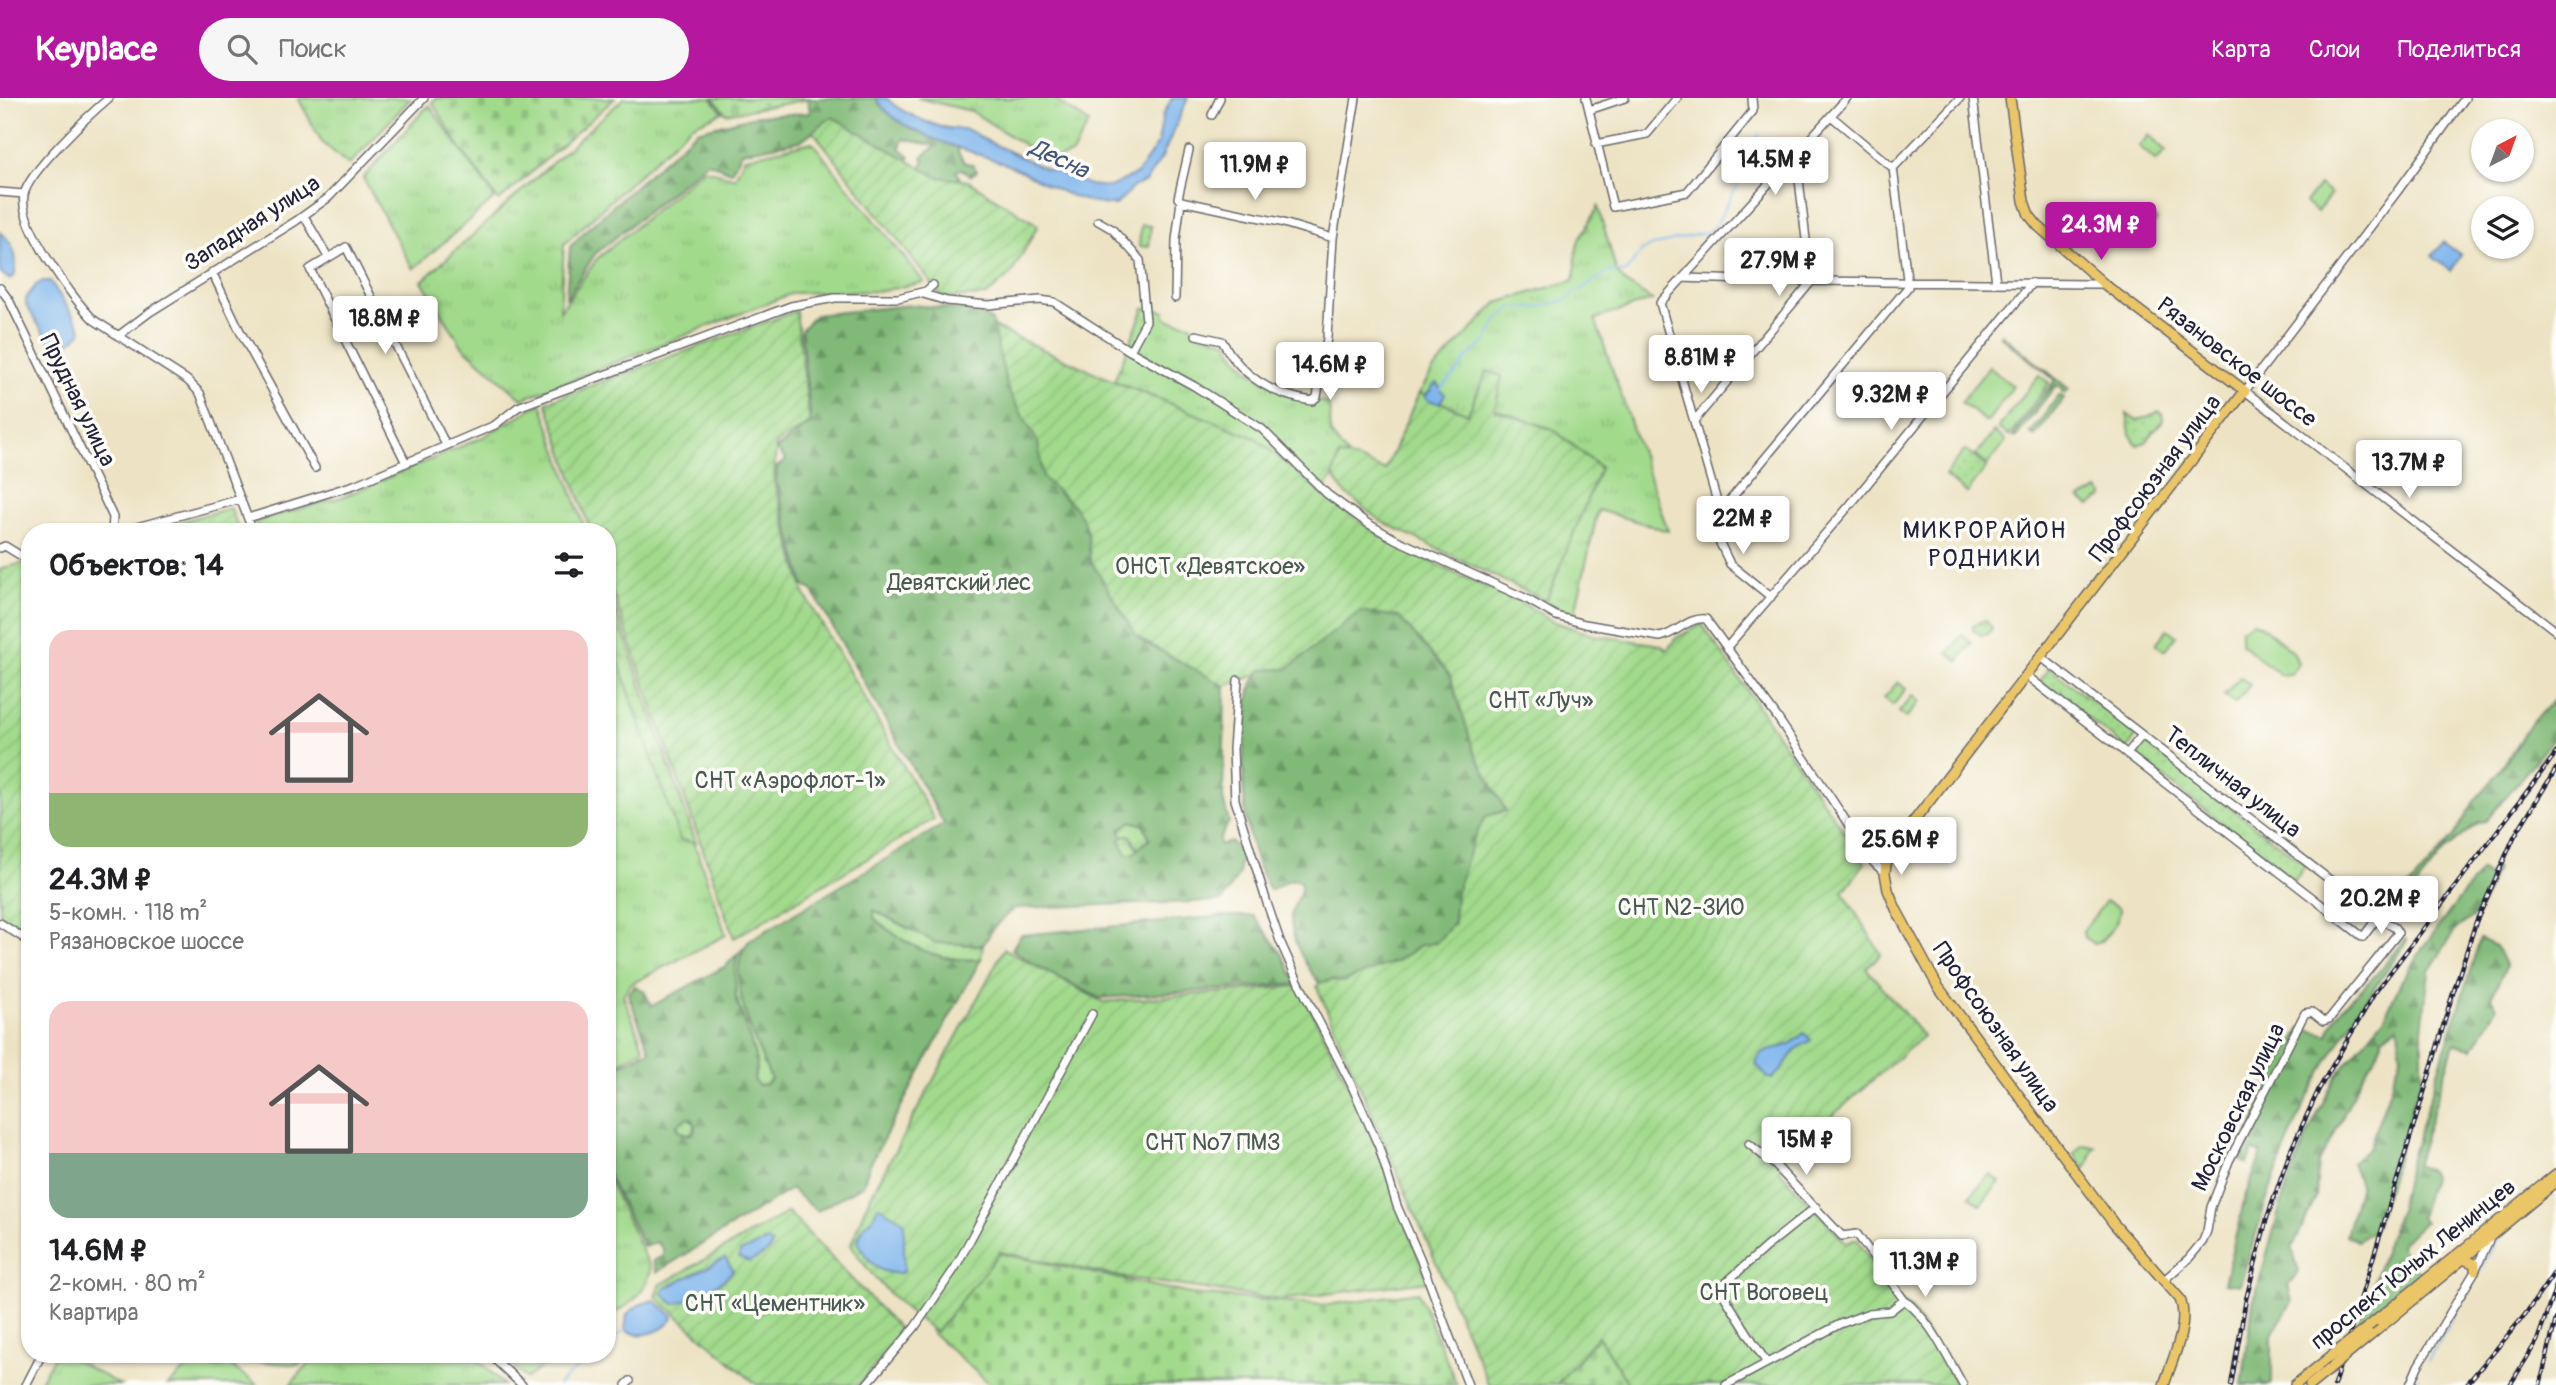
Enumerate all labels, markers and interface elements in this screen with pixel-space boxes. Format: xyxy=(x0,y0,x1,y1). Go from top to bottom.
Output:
search box xyxy=(199,18,689,81)
text: Keyplace xyxy=(35,29,157,70)
icon: search xyxy=(223,30,261,68)
text: Поиск xyxy=(279,33,347,65)
text: Карта xyxy=(2211,35,2271,64)
text: Слои xyxy=(2309,35,2360,64)
text: Поделиться xyxy=(2398,35,2521,64)
north arrow xyxy=(2471,119,2534,182)
map controls xyxy=(2471,119,2534,259)
water label: Десна xyxy=(1024,132,1095,186)
pin: 14.5M ₽ xyxy=(1710,138,1840,197)
pin: 11.9M ₽ xyxy=(1190,142,1320,202)
text: 14.5M ₽ xyxy=(1737,145,1813,174)
text: 11.9M ₽ xyxy=(1220,150,1290,179)
street label: Западная улица xyxy=(179,168,325,278)
button: layers xyxy=(2471,196,2534,259)
pin: 24.3M ₽ xyxy=(2036,202,2166,262)
text: 24.3M ₽ xyxy=(2061,210,2141,239)
pin: 27.9M ₽ xyxy=(1714,238,1844,298)
text: 27.9M ₽ xyxy=(1740,246,1818,275)
street label: Рязановское шоссе xyxy=(2151,291,2323,434)
pin: 18.8M ₽ xyxy=(320,296,450,356)
text: 18.8M ₽ xyxy=(349,304,421,333)
street label: Прудная улица xyxy=(34,329,122,471)
pin: 8.81M ₽ xyxy=(1636,336,1766,395)
pin: 14.6M ₽ xyxy=(1265,342,1395,402)
text: 8.81M ₽ xyxy=(1665,343,1737,372)
text: 14.6M ₽ xyxy=(1292,350,1368,379)
pin: 9.32M ₽ xyxy=(1826,372,1956,432)
text: 9.32M ₽ xyxy=(1852,380,1930,409)
street label: Профсоюзная улица xyxy=(2083,389,2227,567)
pin: 13.7M ₽ xyxy=(2344,440,2474,500)
text: 13.7M ₽ xyxy=(2372,448,2446,477)
pin: 22M ₽ xyxy=(1694,496,1792,556)
text: 22M ₽ xyxy=(1712,504,1774,533)
district label: МИКРОРАЙОН РОДНИКИ xyxy=(1903,516,2067,573)
icon: filters xyxy=(550,546,588,584)
text: Объектов: 14 xyxy=(49,547,224,584)
park label: ОНСТ «Девятское» xyxy=(1115,552,1305,581)
park label: Девятский лес xyxy=(886,568,1031,597)
icon: home xyxy=(256,675,382,801)
park label: СНТ «Луч» xyxy=(1489,686,1594,715)
street label: Тепличная улица xyxy=(2159,720,2307,844)
park label: СНТ «Аэрофлот-1» xyxy=(694,766,886,795)
pin: 25.6M ₽ xyxy=(1836,818,1966,877)
text: 25.6M ₽ xyxy=(1861,825,1941,854)
text: 24.3M ₽ xyxy=(49,861,153,898)
pin: 20.2M ₽ xyxy=(2316,876,2446,936)
text: 20.2M ₽ xyxy=(2340,884,2422,913)
park label: СНТ N2-ЗИО xyxy=(1618,893,1744,922)
text: 5-комн. · 118 m² xyxy=(49,898,207,927)
text: Рязановское шоссе xyxy=(49,927,244,956)
street label: Профсоюзная улица xyxy=(1926,936,2066,1118)
street label: Московская улица xyxy=(2185,1018,2291,1196)
icon: home xyxy=(256,1046,382,1172)
pin: 15M ₽ xyxy=(1757,1118,1855,1177)
text: 15M ₽ xyxy=(1778,1125,1834,1154)
park label: СНТ №7 ПМЗ xyxy=(1145,1128,1281,1157)
street label: проспект Юных Ленинцев xyxy=(2304,1172,2522,1356)
text: 14.6M ₽ xyxy=(49,1232,148,1269)
pin: 11.3M ₽ xyxy=(1860,1240,1990,1299)
text: 11.3M ₽ xyxy=(1889,1247,1961,1276)
text: 2-комн. · 80 m² xyxy=(49,1269,206,1298)
park label: СНТ Воговец xyxy=(1699,1278,1829,1307)
park label: СНТ «Цементник» xyxy=(685,1289,866,1318)
text: Квартира xyxy=(49,1298,138,1327)

